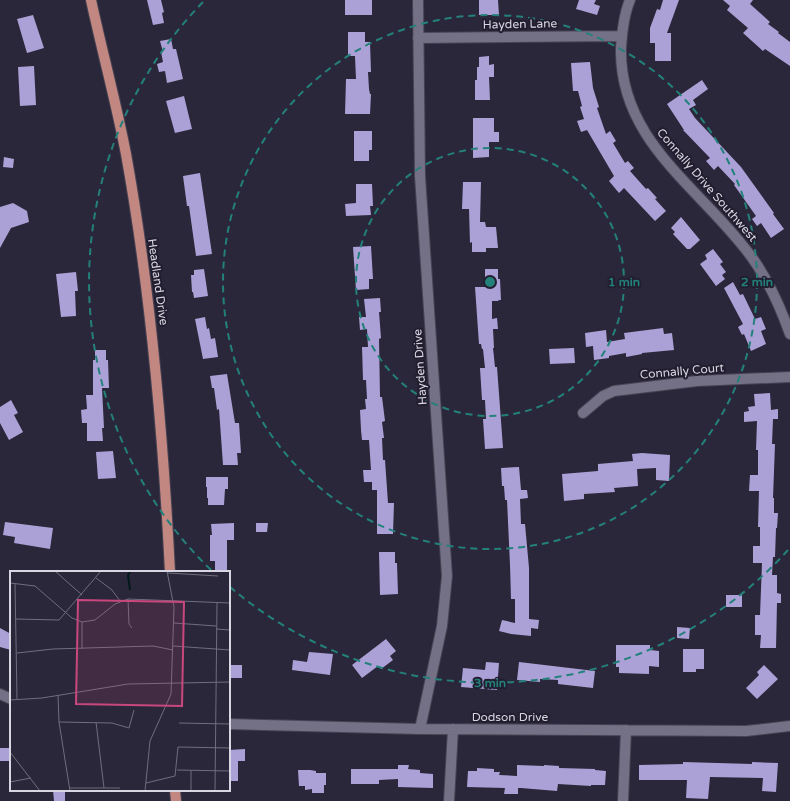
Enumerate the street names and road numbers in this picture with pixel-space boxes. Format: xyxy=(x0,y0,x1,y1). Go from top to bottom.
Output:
street label: Hayden Lane xyxy=(483,16,558,32)
street label: Connally Drive Southwest xyxy=(654,126,760,245)
street label: Headland Drive xyxy=(145,238,171,326)
street label: Hayden Drive xyxy=(410,328,430,406)
street label: Connally Court xyxy=(639,360,725,382)
street label: Dodson Drive xyxy=(472,710,549,724)

